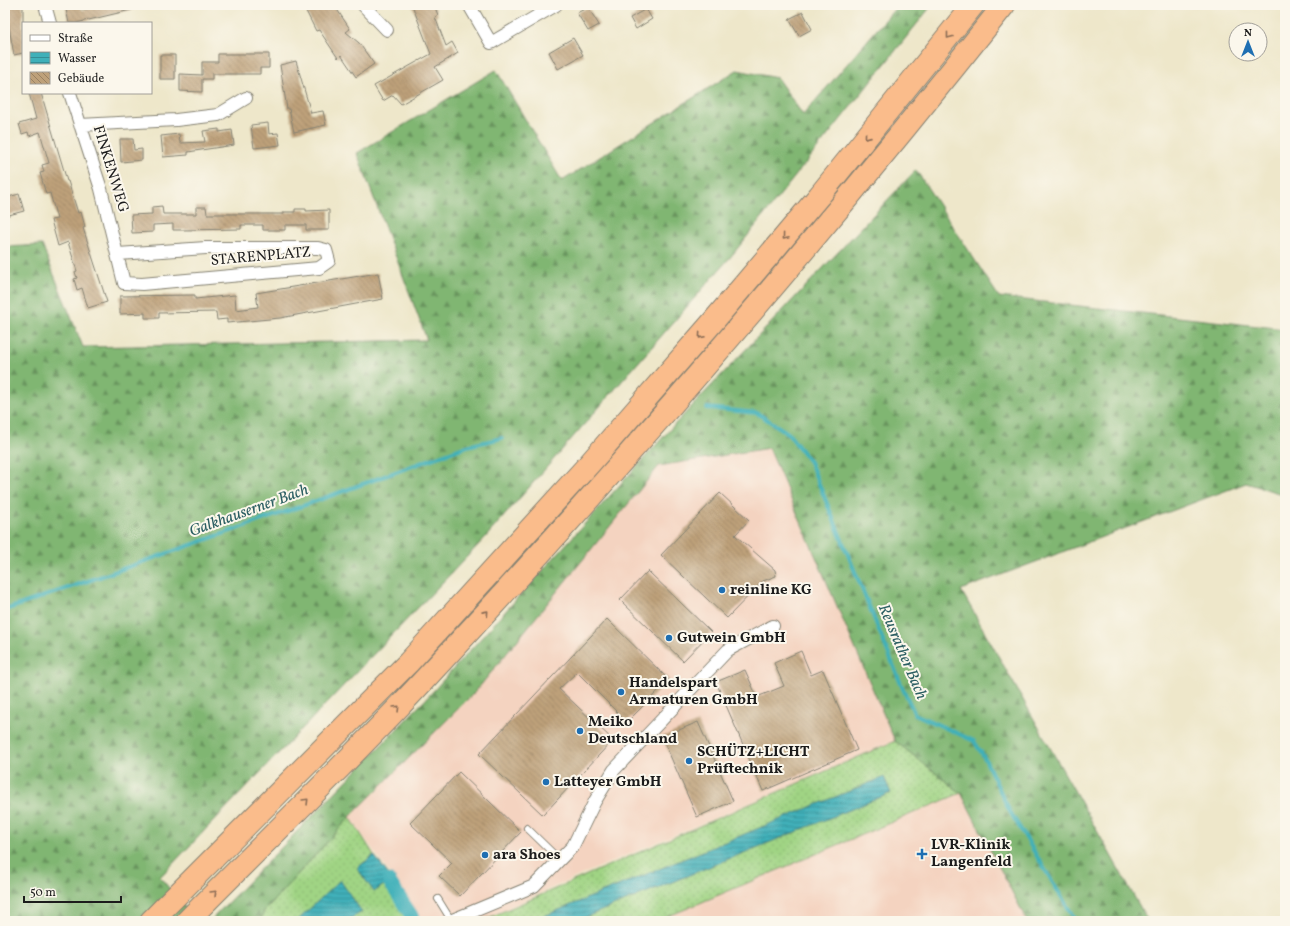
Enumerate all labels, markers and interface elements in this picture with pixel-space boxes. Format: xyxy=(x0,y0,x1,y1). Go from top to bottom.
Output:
legend xyxy=(22,22,152,94)
north arrow xyxy=(1228,22,1268,62)
text: N xyxy=(1244,26,1252,41)
text: Straße xyxy=(58,31,93,47)
one-way arrow xyxy=(947,31,954,38)
text: Wasser xyxy=(58,51,96,67)
text: Gebäude xyxy=(58,71,105,87)
street label: FINKENWEG xyxy=(87,123,133,215)
one-way arrow xyxy=(865,132,872,139)
one-way arrow xyxy=(782,232,789,240)
street label: STARENPLATZ xyxy=(210,242,312,272)
one-way arrow xyxy=(698,332,705,339)
water label: Galkhauserner Bach xyxy=(186,479,312,543)
place label: reinline KG xyxy=(730,580,812,601)
marker: reinline KG xyxy=(717,585,727,595)
water label: Reusrather Bach xyxy=(872,601,932,703)
one-way arrow xyxy=(481,610,488,618)
place label: Gutwein GmbH xyxy=(677,628,786,649)
marker: Gutwein GmbH xyxy=(664,633,674,643)
place label: Handelspart Armaturen GmbH xyxy=(629,673,758,711)
marker: Handelspart Armaturen GmbH xyxy=(616,687,626,697)
one-way arrow xyxy=(392,705,400,713)
place label: Meiko Deutschland xyxy=(588,712,677,750)
marker: Meiko Deutschland xyxy=(575,726,585,736)
place label: SCHÜTZ+LICHT Prüftechnik xyxy=(697,742,810,780)
marker: SCHÜTZ+LICHT Prüftechnik xyxy=(684,756,694,766)
place label: Latteyer GmbH xyxy=(554,772,662,793)
marker: Latteyer GmbH xyxy=(541,777,551,787)
one-way arrow xyxy=(301,798,309,806)
place label: LVR-Klinik Langenfeld xyxy=(931,835,1012,873)
place label: ara Shoes xyxy=(493,845,561,866)
marker: LVR-Klinik Langenfeld xyxy=(916,848,928,860)
marker: ara Shoes xyxy=(480,850,490,860)
scale bar xyxy=(24,878,121,904)
text: 50 m xyxy=(30,885,56,901)
one-way arrow xyxy=(210,890,217,898)

